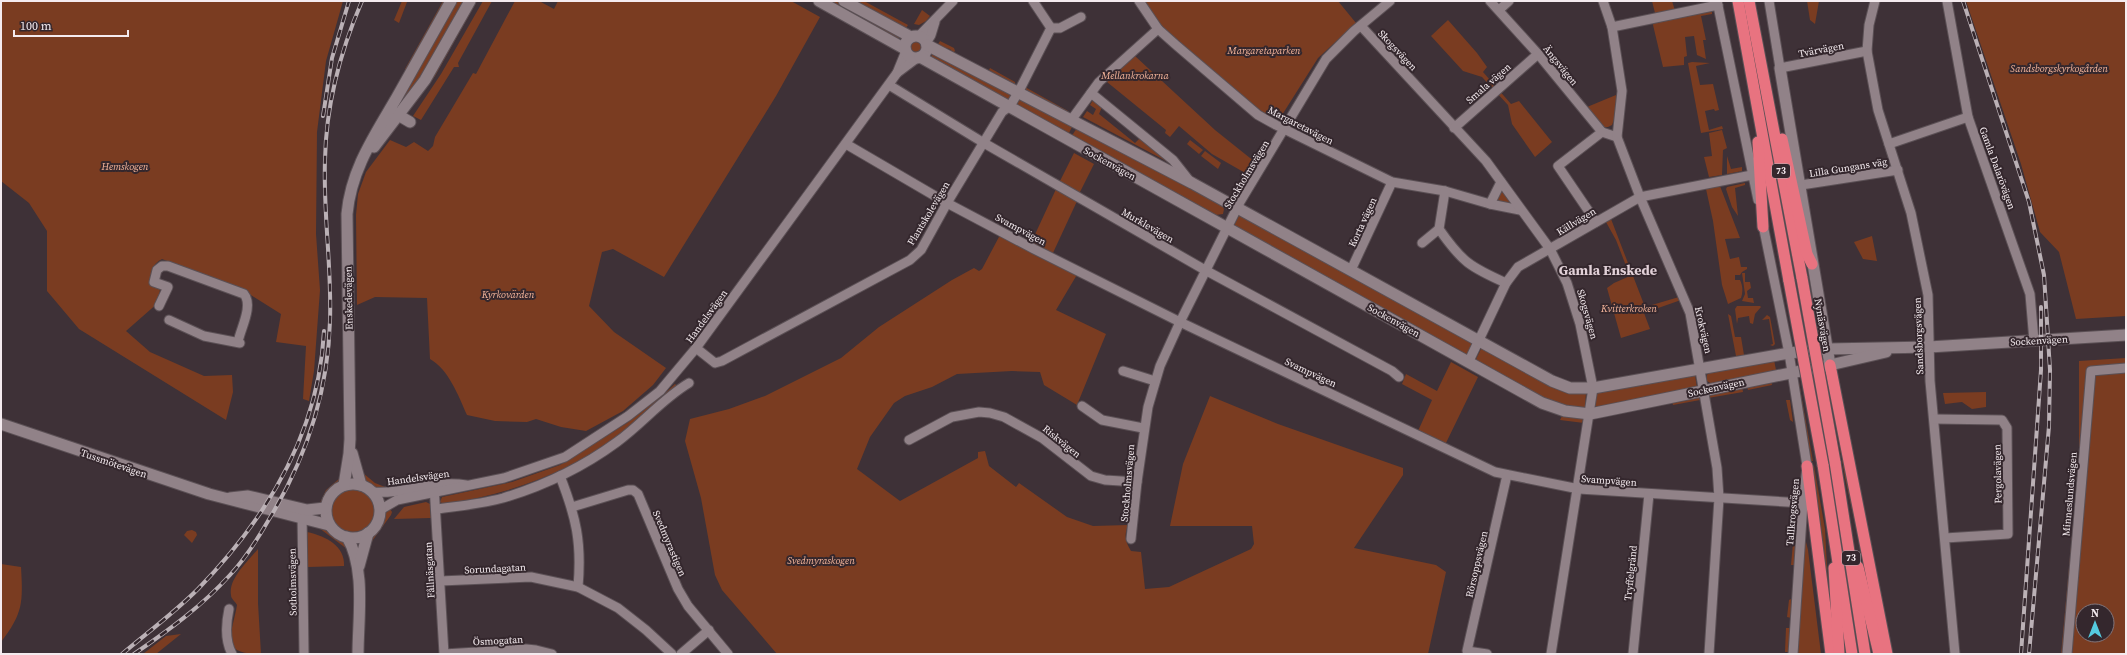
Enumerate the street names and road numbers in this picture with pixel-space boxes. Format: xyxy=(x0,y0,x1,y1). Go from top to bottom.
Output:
street label: Skogsvägen xyxy=(1375,27,1420,74)
street label: Tvärvägen xyxy=(1797,39,1845,60)
street label: Ängsvägen xyxy=(1540,42,1581,88)
street label: Smala vägen xyxy=(1463,60,1514,107)
street label: Margaretavägen xyxy=(1266,103,1336,147)
street label: Gamla Dalarövägen xyxy=(1977,125,2019,211)
street label: Stockholmsvägen xyxy=(1221,138,1272,211)
street label: Sockenvägen xyxy=(1081,144,1138,183)
street label: Lilla Gungans väg xyxy=(1808,155,1888,180)
road number: 73 xyxy=(1772,164,1790,178)
street label: Plantskolevägen xyxy=(904,179,953,247)
street label: Korta vägen xyxy=(1345,195,1380,249)
street label: Murklevägen xyxy=(1119,205,1176,246)
street label: Källvägen xyxy=(1554,205,1598,238)
street label: Svampvägen xyxy=(993,211,1048,248)
street label: Enskedevägen xyxy=(341,266,356,330)
street label: Handelsvägen xyxy=(683,287,730,346)
street label: Skogsvägen xyxy=(1574,288,1601,341)
street label: Nynäsvägen xyxy=(1811,297,1834,353)
street label: Sandsborgsvägen xyxy=(1911,297,1926,375)
street label: Sockenvägen xyxy=(1365,301,1422,340)
street label: Krokvägen xyxy=(1692,305,1715,355)
street label: Sockenvägen xyxy=(2010,332,2068,348)
street label: Svampvägen xyxy=(1283,355,1339,390)
street label: Sockenvägen xyxy=(1687,375,1746,400)
street label: Riskvägen xyxy=(1040,422,1083,461)
street label: Stockholmsvägen xyxy=(1118,444,1137,522)
street label: Pergolavägen xyxy=(1990,444,2005,504)
street label: Tussmötevägen xyxy=(79,446,149,481)
street label: Minneslundsvägen xyxy=(2059,451,2080,537)
street label: Handelsvägen xyxy=(386,467,450,488)
street label: Svampvägen xyxy=(1581,472,1637,489)
street label: Tallkrogsvägen xyxy=(1783,478,1802,546)
street label: Svedmyrastigen xyxy=(650,508,689,578)
street label: Rörsoppsvägen xyxy=(1463,530,1490,599)
street label: Fållnäsgatan xyxy=(422,542,437,598)
street label: Tryffelgränd xyxy=(1621,544,1640,601)
street label: Sotholmsvägen xyxy=(285,548,300,616)
road number: 73 xyxy=(1842,551,1860,565)
street label: Sorundagatan xyxy=(464,560,526,577)
street label: Ösmogatan xyxy=(473,633,524,648)

